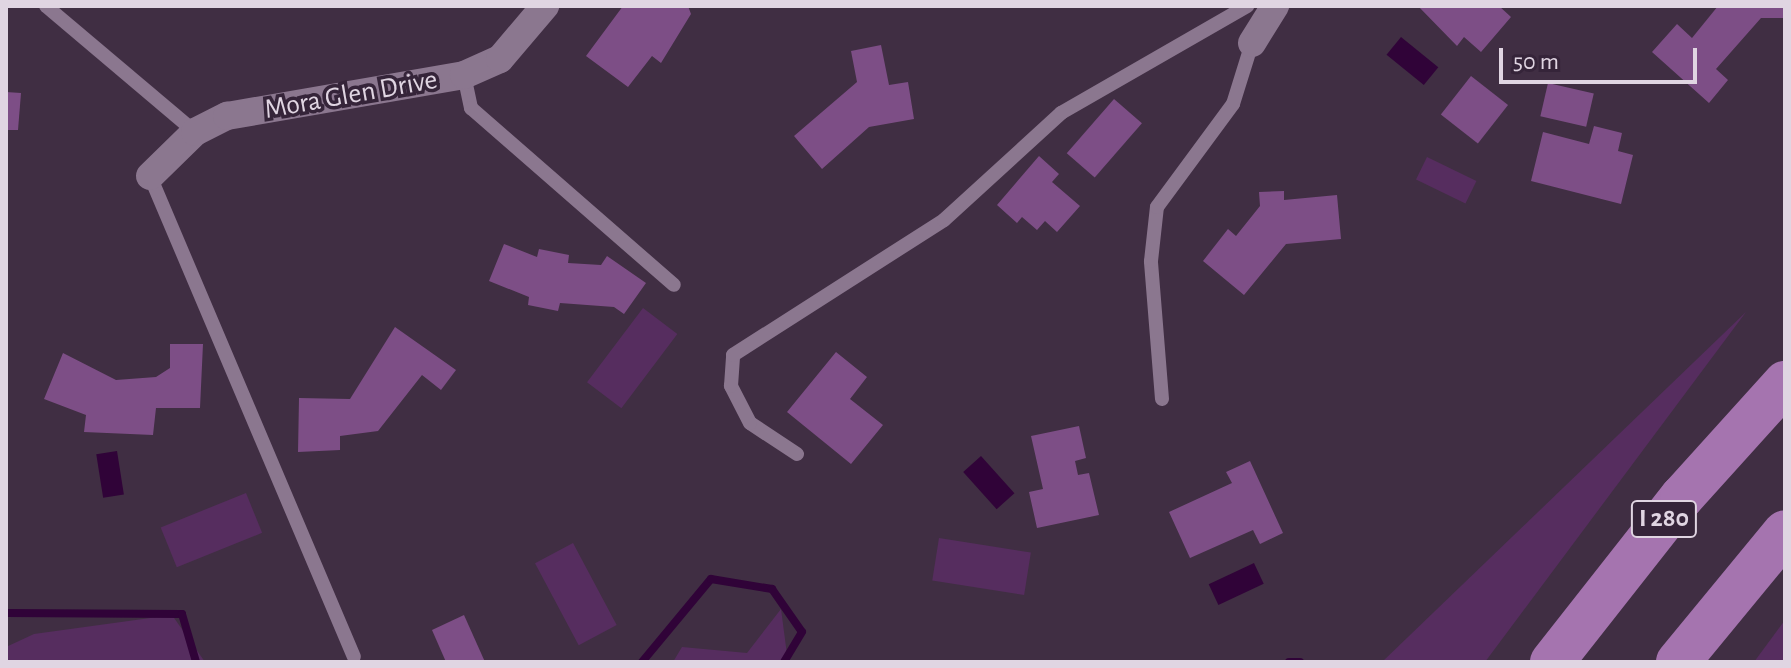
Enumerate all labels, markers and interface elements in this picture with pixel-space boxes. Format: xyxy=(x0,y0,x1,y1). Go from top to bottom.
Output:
scale bar xyxy=(1503,32,1701,82)
text: 50 m xyxy=(1513,50,1559,74)
street label: Mora Glen Drive xyxy=(262,63,440,127)
road number: I 280 xyxy=(1630,497,1698,541)

